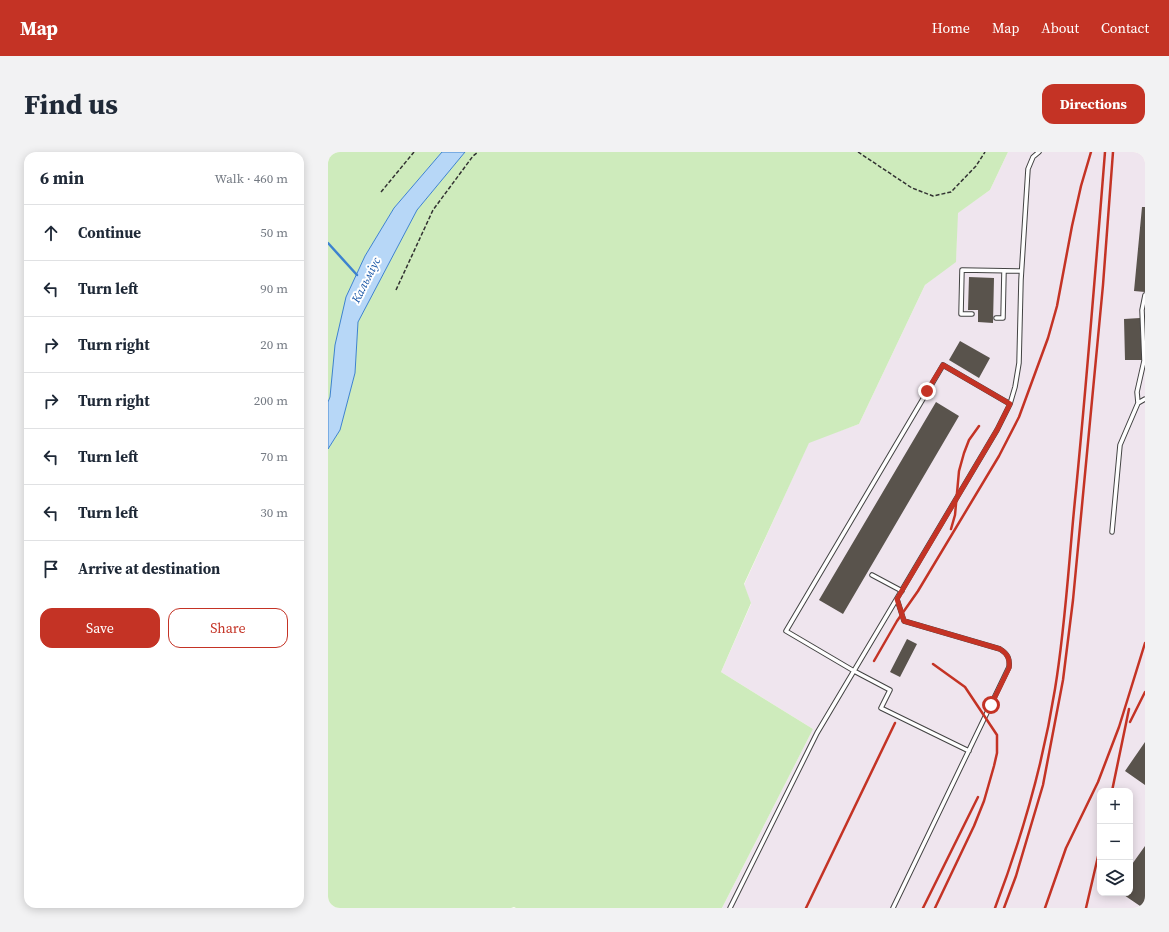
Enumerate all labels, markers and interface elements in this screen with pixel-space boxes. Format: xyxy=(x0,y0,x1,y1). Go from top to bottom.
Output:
text: Map xyxy=(20,15,58,41)
text: Home xyxy=(932,18,970,38)
text: Map xyxy=(992,18,1019,38)
text: About xyxy=(1041,18,1079,38)
text: Contact xyxy=(1101,18,1149,38)
button: Directions xyxy=(1042,84,1145,124)
text: Find us xyxy=(24,85,118,123)
text: 6 min xyxy=(40,166,84,190)
text: Walk · 460 m xyxy=(215,170,288,187)
icon: ahead xyxy=(40,222,62,244)
text: Continue xyxy=(78,222,141,243)
text: 50 m xyxy=(260,224,288,241)
water label: Кальміус xyxy=(347,254,384,306)
icon: left xyxy=(40,278,62,300)
text: Turn left xyxy=(78,278,138,299)
text: 90 m xyxy=(260,280,288,297)
icon: right xyxy=(40,334,62,356)
text: Turn right xyxy=(78,334,150,355)
text: 20 m xyxy=(260,336,288,353)
route end xyxy=(918,382,936,400)
icon: right xyxy=(40,390,62,412)
text: Turn right xyxy=(78,390,150,411)
text: 200 m xyxy=(254,392,288,409)
icon: left xyxy=(40,446,62,468)
text: Turn left xyxy=(78,446,138,467)
text: 70 m xyxy=(260,448,288,465)
icon: left xyxy=(40,502,62,524)
text: Turn left xyxy=(78,502,138,523)
text: 30 m xyxy=(260,504,288,521)
icon: arrive xyxy=(40,558,62,580)
text: Arrive at destination xyxy=(78,558,220,579)
button: Save xyxy=(40,608,160,648)
button: Share xyxy=(168,608,288,648)
route start xyxy=(982,696,1000,714)
map controls xyxy=(1097,788,1133,896)
button: + xyxy=(1097,788,1133,824)
button: − xyxy=(1097,824,1133,860)
button: layers xyxy=(1097,860,1133,896)

